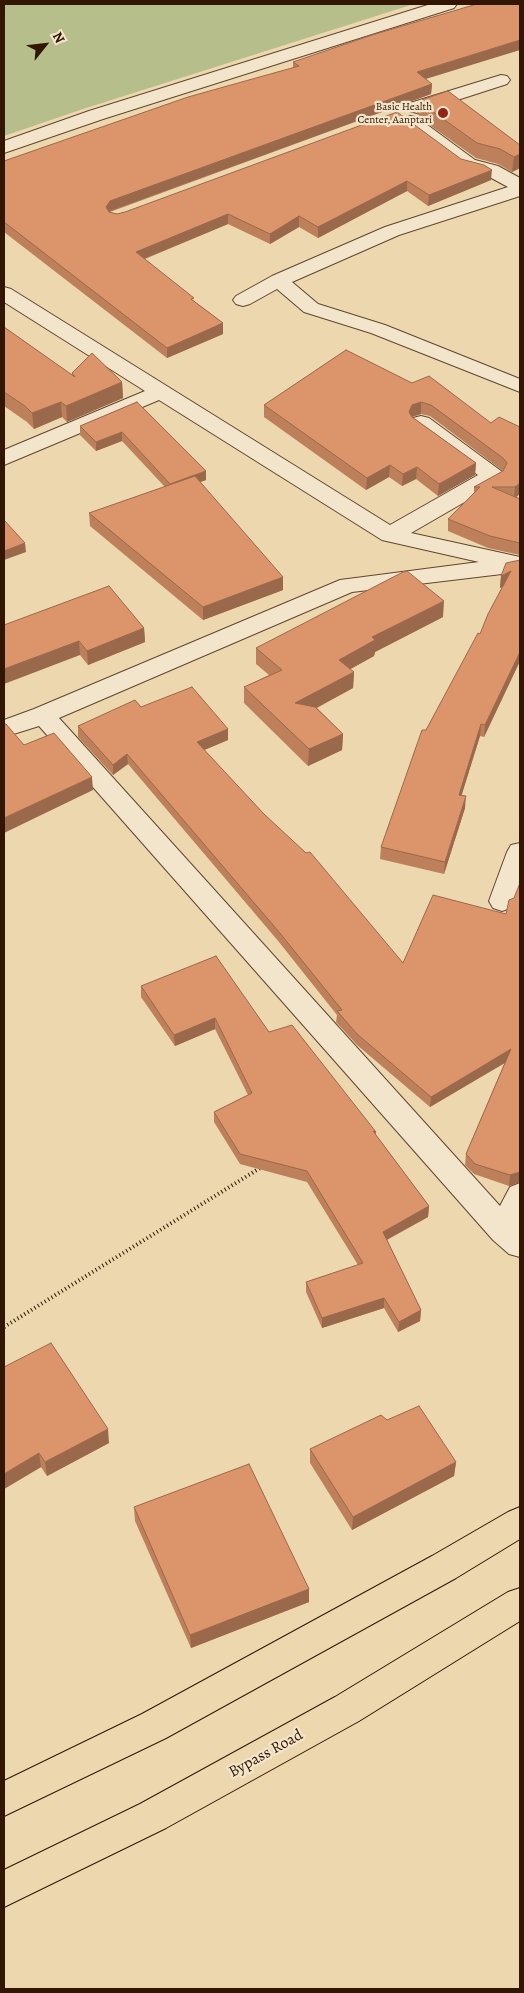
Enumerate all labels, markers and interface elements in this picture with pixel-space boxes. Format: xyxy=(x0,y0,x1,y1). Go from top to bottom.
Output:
north arrow xyxy=(20,20,70,70)
text: N xyxy=(48,28,69,47)
place label: Basic Health Center, Aanptari xyxy=(358,100,432,126)
marker: Basic Health Center, Aanptari xyxy=(436,106,450,120)
street label: Bypass Road xyxy=(226,1726,306,1782)

